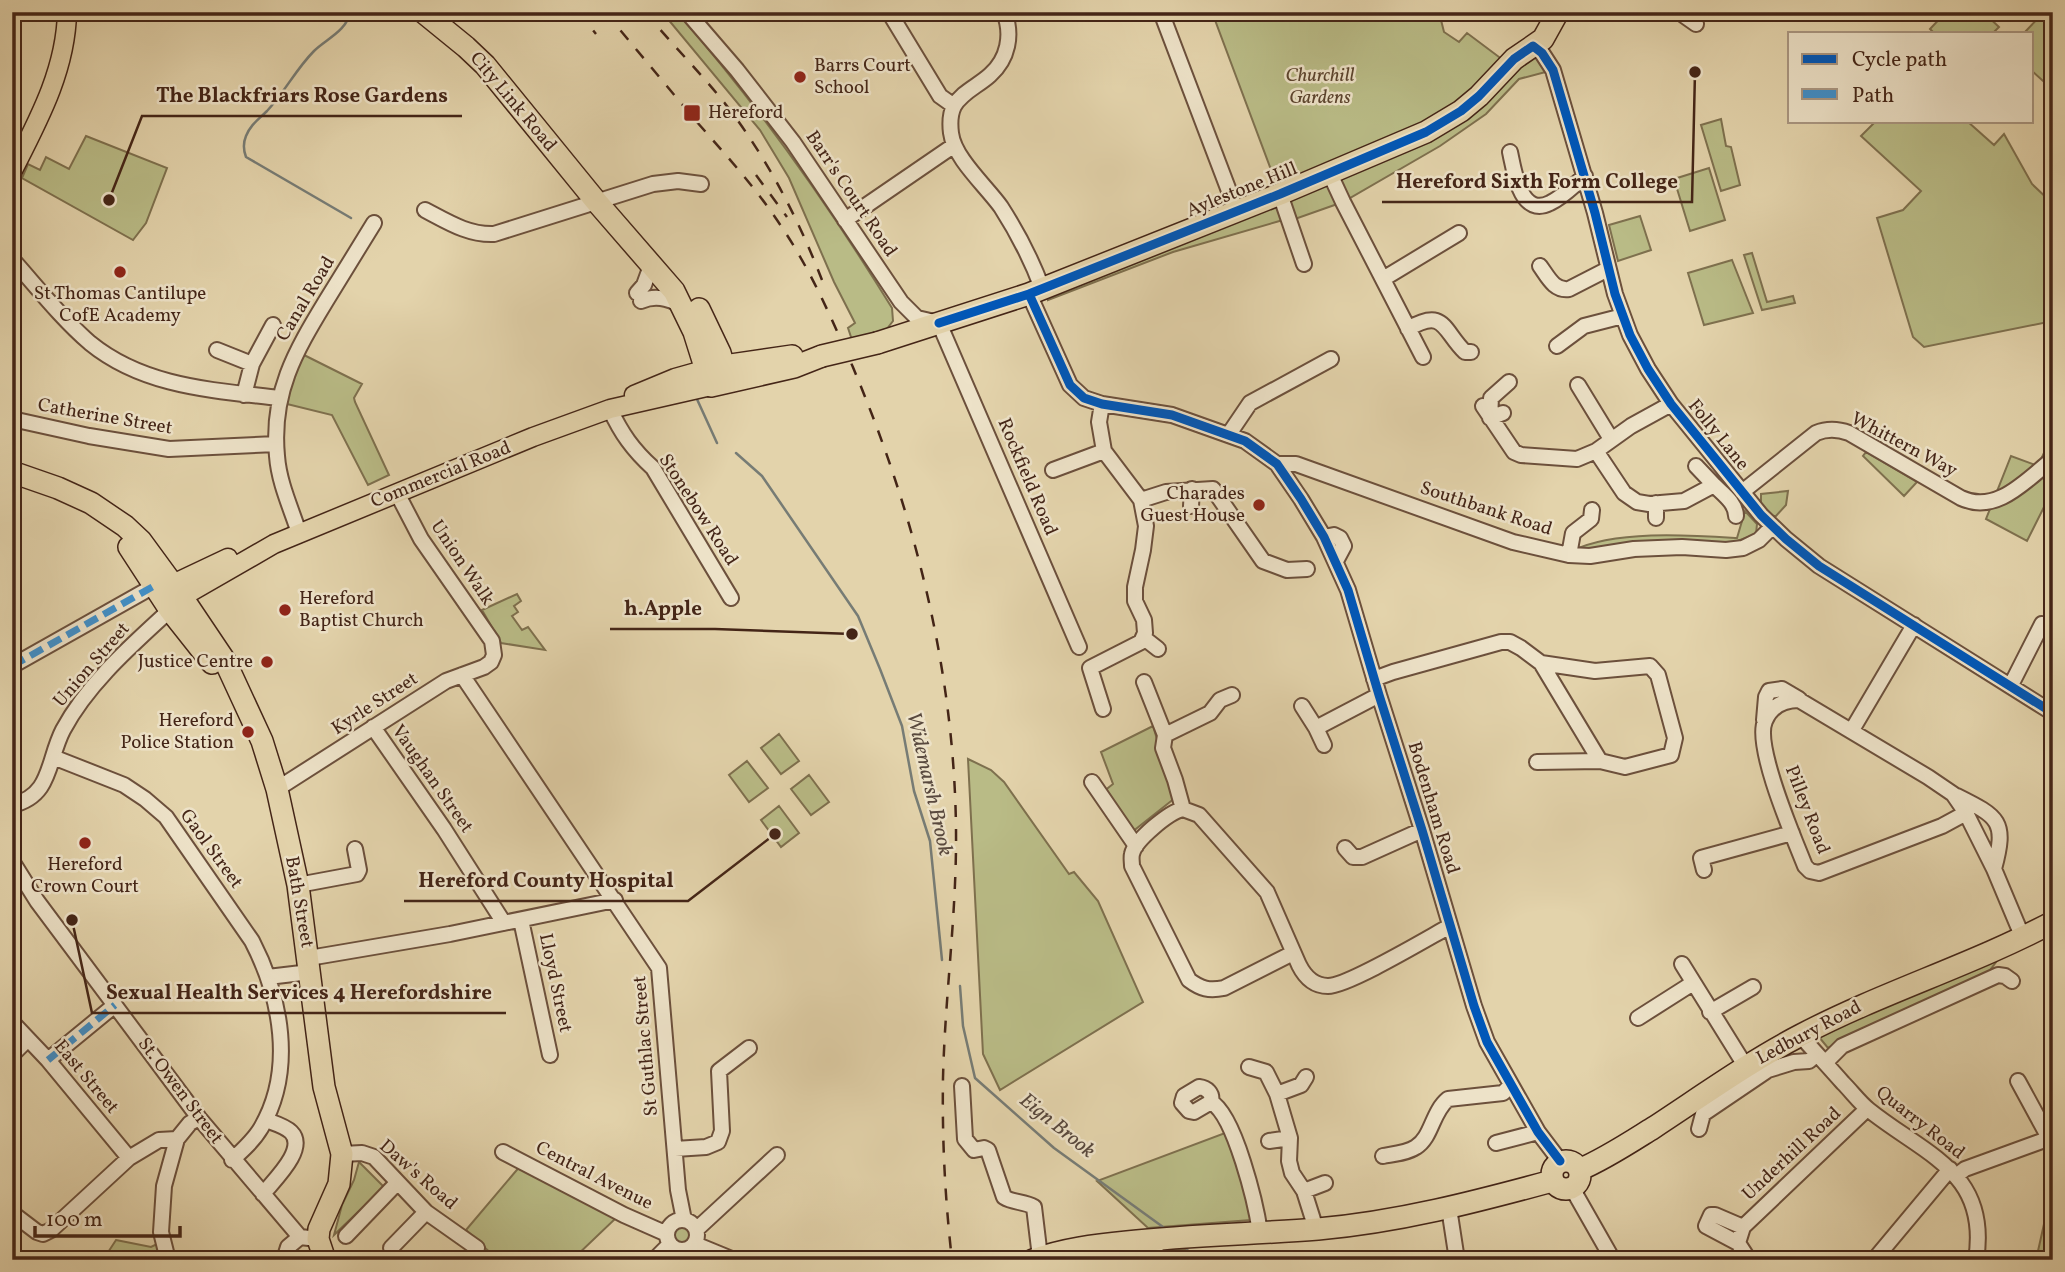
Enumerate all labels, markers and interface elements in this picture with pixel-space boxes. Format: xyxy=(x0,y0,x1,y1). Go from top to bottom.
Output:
legend xyxy=(1788,32,2034,122)
text: Cycle path xyxy=(1852,46,1947,75)
street label: City Link Road xyxy=(463,47,563,157)
place label: Barrs Court School xyxy=(814,53,911,101)
park label: Churchill Gardens xyxy=(1286,63,1355,111)
marker: Barrs Court School xyxy=(792,69,808,85)
callout: The Blackfriars Rose Gardens xyxy=(142,74,462,116)
text: The Blackfriars Rose Gardens xyxy=(156,82,448,111)
text: Path xyxy=(1852,82,1894,111)
place label: Hereford xyxy=(708,100,784,126)
marker: Hereford xyxy=(682,103,702,123)
street label: Barr's Court Road xyxy=(799,126,903,262)
street label: Aylestone Hill xyxy=(1183,156,1302,224)
callout: Hereford Sixth Form College xyxy=(1382,160,1692,202)
text: Hereford Sixth Form College xyxy=(1396,168,1678,197)
street label: Canal Road xyxy=(270,252,342,346)
marker: St Thomas Cantilupe CofE Academy xyxy=(112,264,128,280)
place label: St Thomas Cantilupe CofE Academy xyxy=(34,281,206,329)
street label: Catherine Street xyxy=(36,392,175,442)
street label: Folly Lane xyxy=(1681,394,1755,476)
street label: Whittern Way xyxy=(1846,406,1962,484)
street label: Rockfield Road xyxy=(991,414,1063,540)
street label: Commercial Road xyxy=(367,435,515,515)
street label: Stonebow Road xyxy=(652,449,744,571)
street label: Southbank Road xyxy=(1417,475,1555,543)
place label: Charades Guest House xyxy=(1141,481,1245,529)
marker: Charades Guest House xyxy=(1251,497,1267,513)
street label: Union Walk xyxy=(424,515,500,611)
place label: Hereford Baptist Church xyxy=(299,586,424,634)
callout: h.Apple xyxy=(610,587,715,629)
text: h.Apple xyxy=(624,595,702,624)
marker: Hereford Baptist Church xyxy=(277,602,293,618)
street label: Union Street xyxy=(48,617,136,713)
place label: Justice Centre xyxy=(138,649,253,675)
marker: Justice Centre xyxy=(259,654,275,670)
street label: Kyrle Street xyxy=(327,666,423,742)
place label: Hereford Police Station xyxy=(121,708,234,756)
water label: Widemarsh Brook xyxy=(898,709,960,859)
street label: Vaughan Street xyxy=(385,720,479,839)
marker: Hereford Police Station xyxy=(240,724,256,740)
street label: Bodenham Road xyxy=(1400,739,1466,877)
street label: Pilley Road xyxy=(1778,762,1836,858)
street label: Gaol Street xyxy=(173,804,249,894)
marker: Hereford Crown Court xyxy=(77,835,93,851)
place label: Hereford Crown Court xyxy=(31,852,139,900)
street label: Bath Street xyxy=(278,854,320,950)
callout: Hereford County Hospital xyxy=(404,859,688,901)
text: Hereford County Hospital xyxy=(418,867,674,896)
street label: Lloyd Street xyxy=(532,931,578,1035)
callout: Sexual Health Services 4 Herefordshire xyxy=(92,971,506,1013)
street label: St Guthlac Street xyxy=(627,974,665,1117)
text: Sexual Health Services 4 Herefordshire xyxy=(106,979,492,1008)
street label: Ledbury Road xyxy=(1752,994,1866,1072)
street label: St. Owen Street xyxy=(131,1032,229,1150)
street label: East Street xyxy=(47,1034,125,1120)
street label: Quarry Road xyxy=(1870,1080,1970,1166)
water label: Eign Brook xyxy=(1013,1086,1101,1166)
street label: Underhill Road xyxy=(1737,1101,1847,1207)
street label: Daw's Road xyxy=(373,1134,463,1216)
street label: Central Avenue xyxy=(531,1135,657,1217)
scale bar xyxy=(35,1195,180,1239)
text: 100 m xyxy=(46,1206,103,1235)

